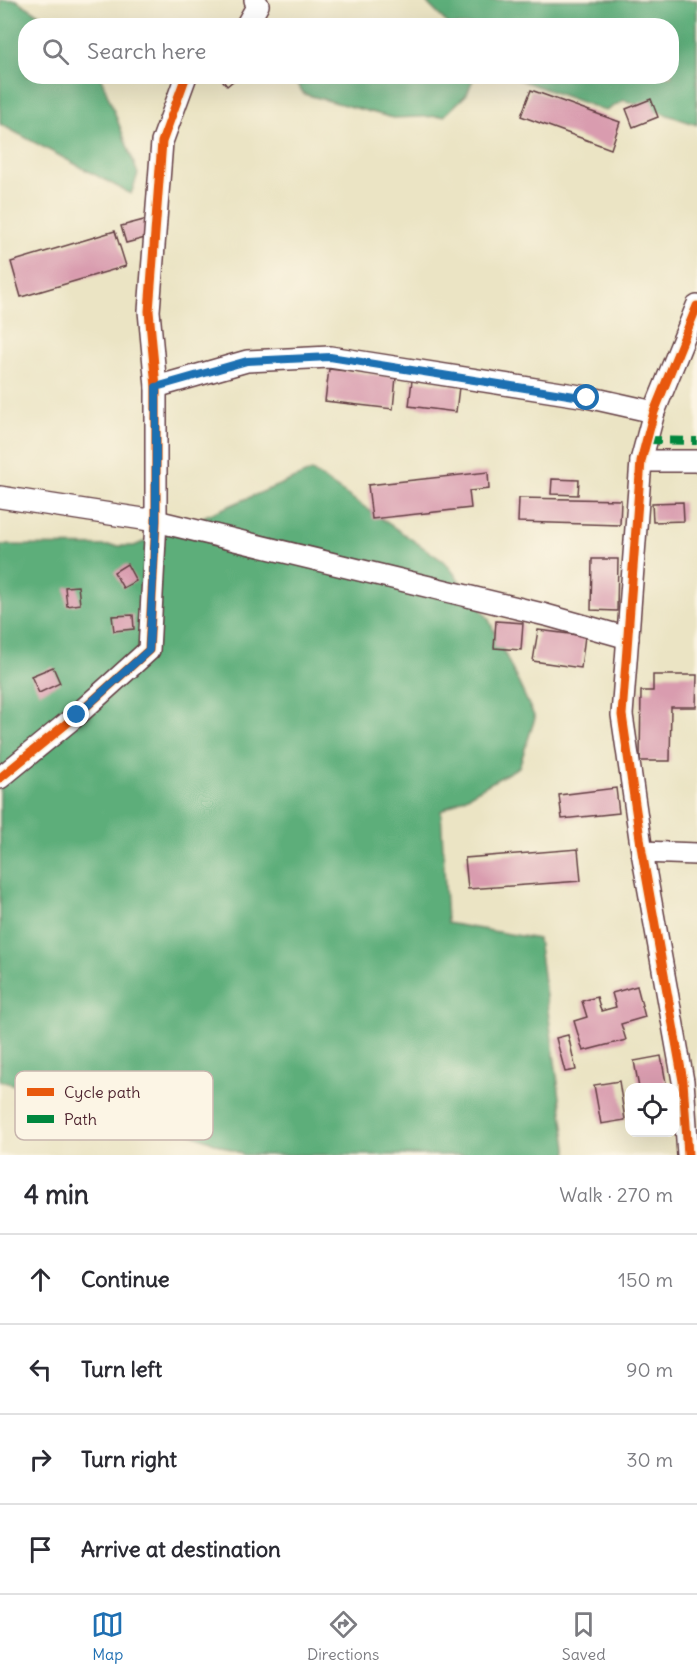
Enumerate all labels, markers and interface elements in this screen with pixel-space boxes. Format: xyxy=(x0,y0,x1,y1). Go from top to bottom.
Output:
search box xyxy=(18,18,679,84)
icon: search xyxy=(39,35,72,68)
text: Search here xyxy=(87,37,206,65)
route start xyxy=(573,384,599,410)
route end xyxy=(63,701,89,727)
legend xyxy=(15,1071,213,1140)
text: Cycle path xyxy=(64,1082,140,1102)
map controls xyxy=(625,1083,679,1137)
button: locate xyxy=(625,1083,679,1137)
text: Path xyxy=(64,1109,97,1129)
text: 4 min xyxy=(24,1178,89,1211)
text: Walk · 270 m xyxy=(559,1182,673,1207)
icon: ahead xyxy=(24,1263,57,1296)
text: Continue xyxy=(81,1265,170,1293)
text: 150 m xyxy=(618,1267,673,1292)
icon: left xyxy=(24,1353,57,1386)
text: Turn left xyxy=(81,1355,162,1383)
text: 90 m xyxy=(626,1357,673,1382)
icon: right xyxy=(24,1443,57,1476)
text: Turn right xyxy=(81,1445,177,1473)
text: 30 m xyxy=(626,1447,673,1472)
icon: arrive xyxy=(24,1533,57,1566)
text: Arrive at destination xyxy=(81,1535,281,1563)
tab: Map xyxy=(91,1608,124,1664)
tab: Directions xyxy=(307,1608,379,1664)
tab: Saved xyxy=(562,1608,606,1664)

